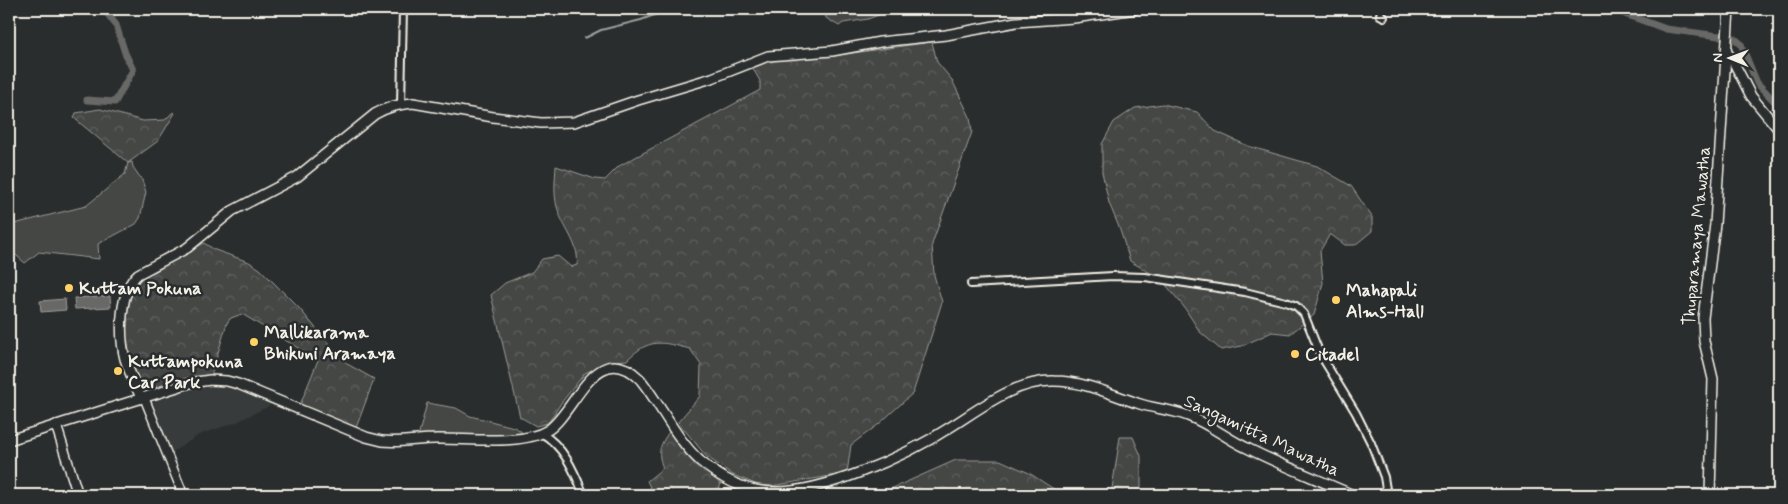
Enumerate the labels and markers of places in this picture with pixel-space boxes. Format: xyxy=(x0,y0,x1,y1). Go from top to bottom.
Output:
place label: Kuttam Pokuna xyxy=(79,277,201,301)
place label: Mahapali Alms-Hall xyxy=(1346,279,1424,324)
marker: Kuttam Pokuna xyxy=(63,282,75,294)
marker: Mahapali Alms-Hall xyxy=(1330,294,1342,306)
place label: Mallikarama Bhikuni Aramaya xyxy=(264,321,396,366)
marker: Mallikarama Bhikuni Aramaya xyxy=(248,336,260,348)
place label: Citadel xyxy=(1305,343,1359,367)
marker: Citadel xyxy=(1289,348,1301,360)
place label: Kuttampokuna Car Park xyxy=(128,350,243,395)
marker: Kuttampokuna Car Park xyxy=(112,365,124,377)

